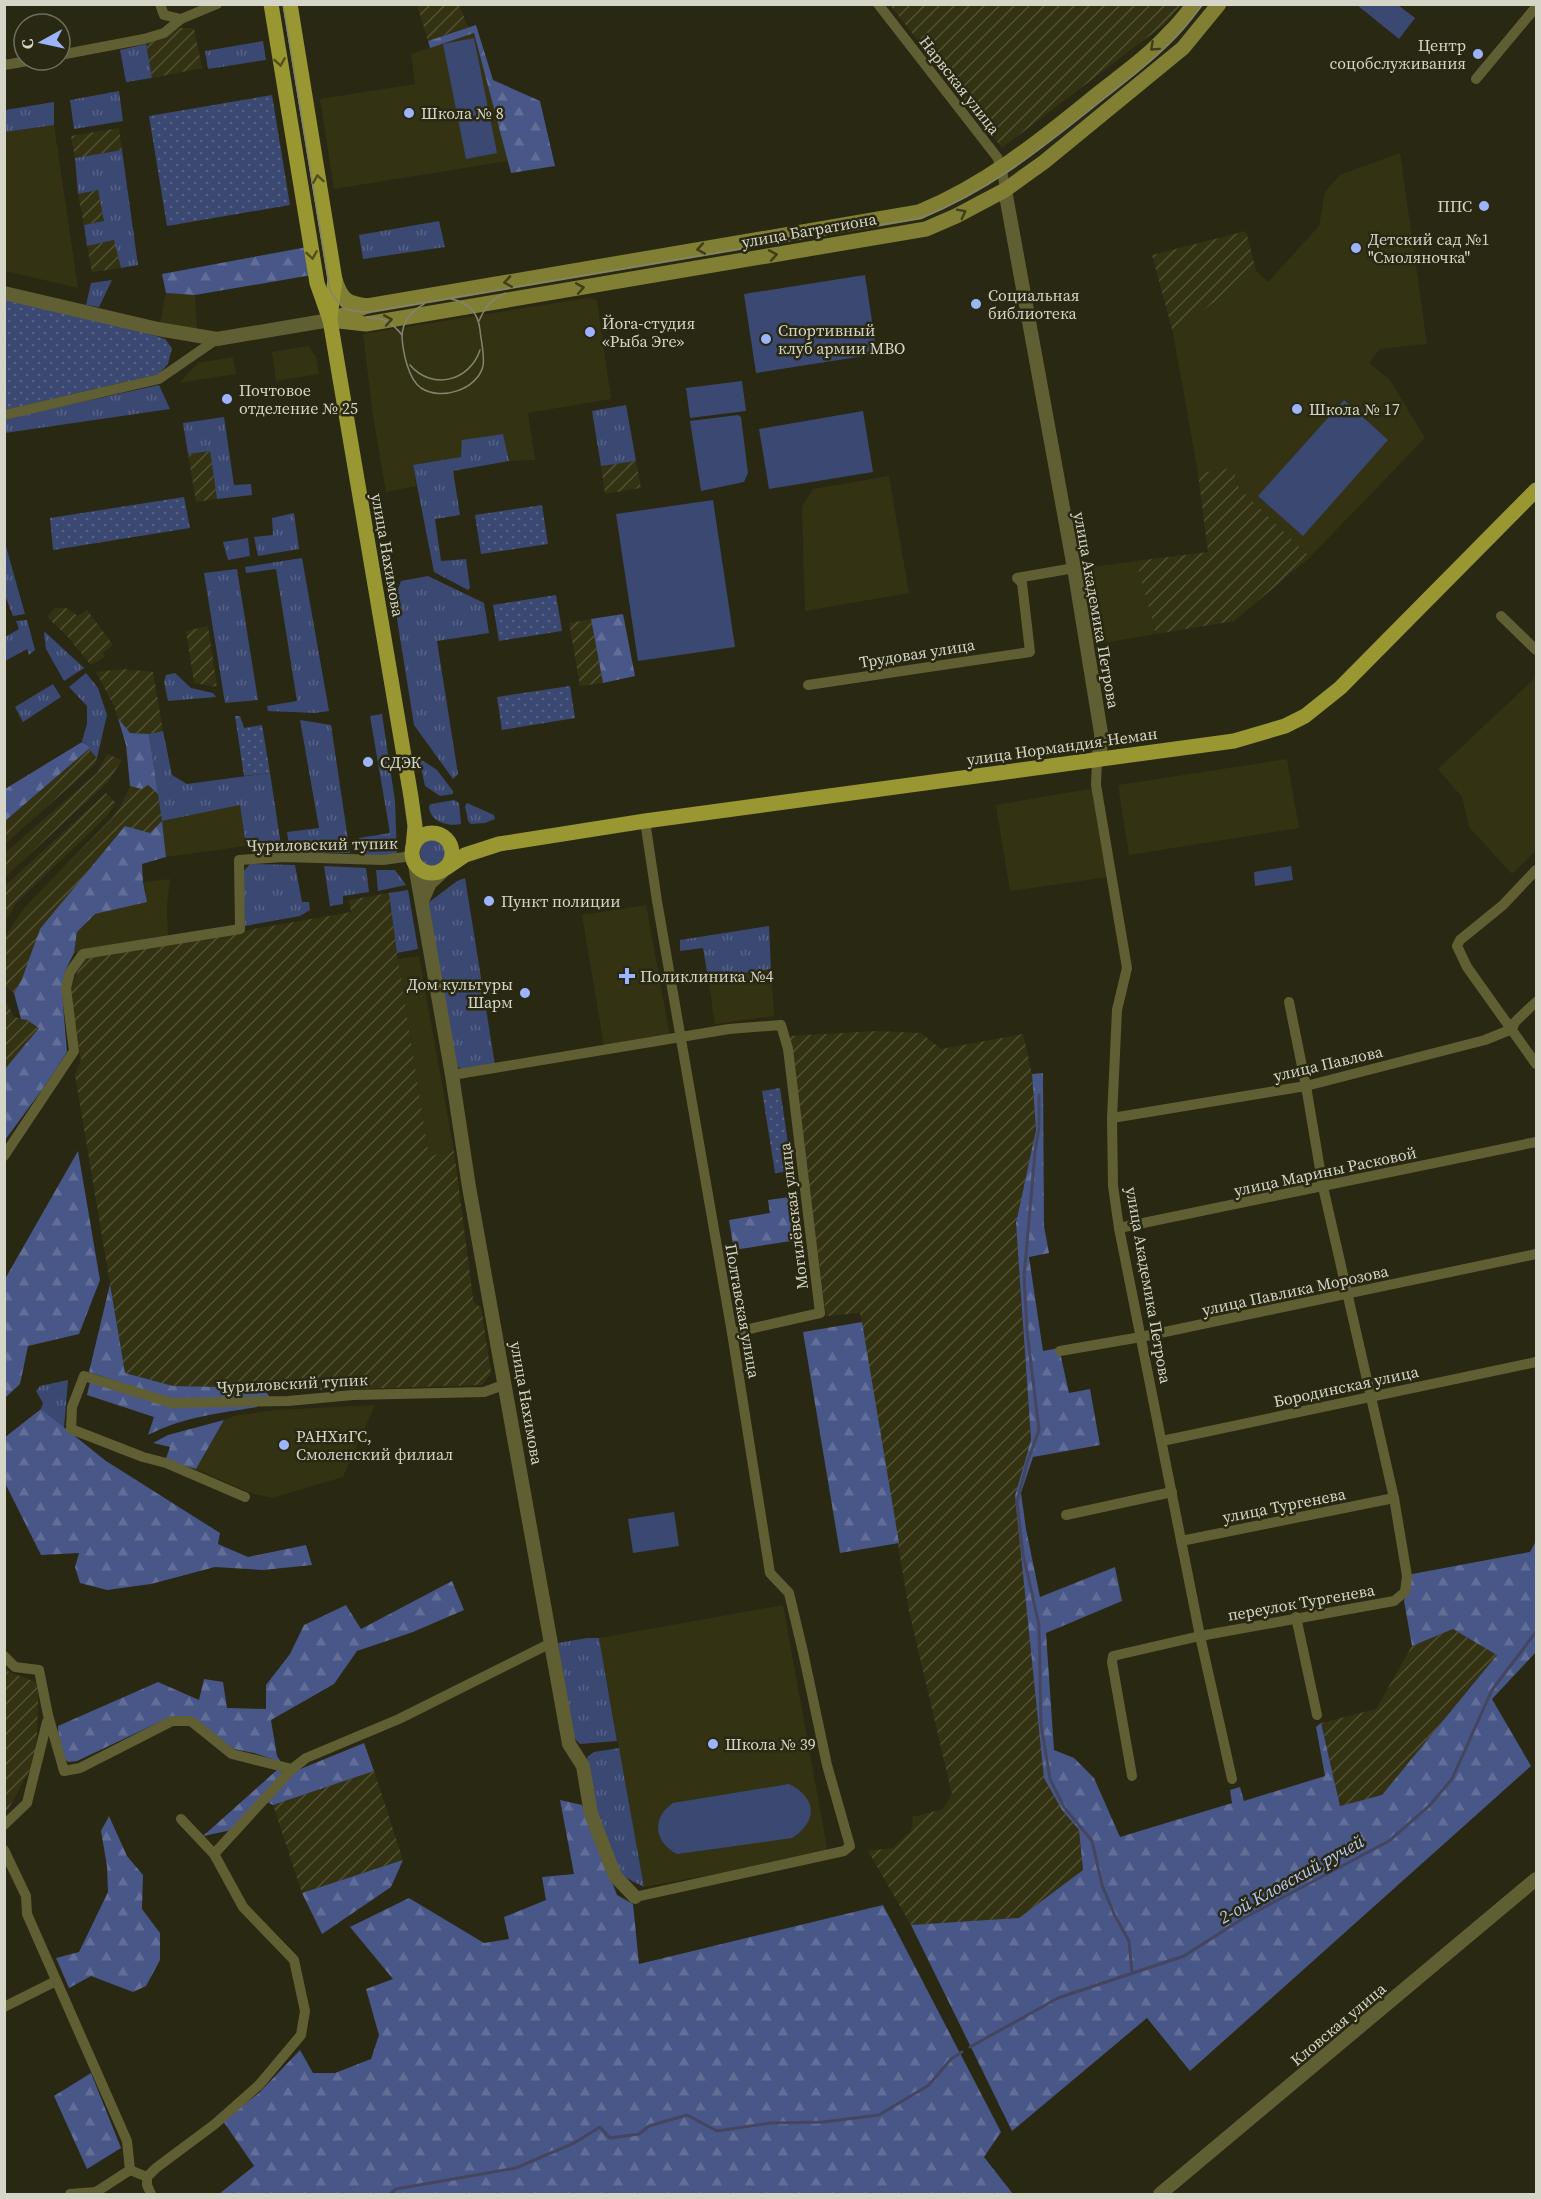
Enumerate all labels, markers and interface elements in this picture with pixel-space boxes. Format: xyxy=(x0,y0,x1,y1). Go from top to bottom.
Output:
north arrow xyxy=(12,12,72,72)
street label: Нарвская улица xyxy=(915,31,1006,140)
place label: Центр соцобслуживания xyxy=(1329,34,1466,74)
text: С xyxy=(16,38,39,51)
one-way arrow xyxy=(1150,40,1161,51)
marker: Центр соцобслуживания xyxy=(1471,47,1485,61)
one-way arrow xyxy=(274,58,286,67)
place label: Школа № 8 xyxy=(421,102,504,124)
marker: Школа № 8 xyxy=(402,106,416,120)
one-way arrow xyxy=(313,174,325,184)
place label: ППС xyxy=(1437,195,1472,217)
marker: ППС xyxy=(1477,199,1491,213)
street label: улица Багратиона xyxy=(740,207,879,253)
one-way arrow xyxy=(956,209,966,220)
place label: Детский сад №1 "Смоляночка" xyxy=(1368,228,1489,268)
marker: Детский сад №1 "Смоляночка" xyxy=(1349,241,1363,255)
one-way arrow xyxy=(696,242,706,255)
one-way arrow xyxy=(305,249,318,259)
one-way arrow xyxy=(767,249,777,262)
one-way arrow xyxy=(504,276,513,288)
one-way arrow xyxy=(576,282,585,294)
place label: Социальная библиотека xyxy=(988,284,1079,324)
marker: Социальная библиотека xyxy=(969,297,983,311)
place label: Йога-студия «Рыба Эге» xyxy=(602,312,695,352)
one-way arrow xyxy=(383,315,393,327)
place label: Спортивный клуб армии МВО xyxy=(778,319,905,359)
marker: Йога-студия «Рыба Эге» xyxy=(583,325,597,339)
marker: Спортивный клуб армии МВО xyxy=(759,332,773,346)
place label: Почтовое отделение № 25 xyxy=(239,379,358,419)
marker: Почтовое отделение № 25 xyxy=(220,392,234,406)
place label: Школа № 17 xyxy=(1309,398,1400,420)
marker: Школа № 17 xyxy=(1290,402,1304,416)
street label: улица Нахимова xyxy=(366,492,410,619)
street label: улица Академика Петрова xyxy=(1069,510,1125,711)
street label: Трудовая улица xyxy=(858,633,977,673)
street label: улица Нормандия-Неман xyxy=(965,722,1159,770)
place label: СДЭК xyxy=(380,751,422,773)
marker: СДЭК xyxy=(361,755,375,769)
street label: Чуриловский тупик xyxy=(246,832,398,856)
place label: Пункт полиции xyxy=(501,890,621,912)
marker: Пункт полиции xyxy=(482,894,496,908)
place label: Поликлиника №4 xyxy=(640,965,774,987)
marker: Поликлиника №4 xyxy=(618,967,636,985)
place label: Дом культуры Шарм xyxy=(407,973,513,1013)
marker: Дом культуры Шарм xyxy=(518,986,532,1000)
street label: улица Павлова xyxy=(1271,1040,1386,1086)
street label: Могилёвская улица xyxy=(773,1141,813,1291)
street label: улица Марины Расковой xyxy=(1232,1141,1418,1201)
street label: улица Академика Петрова xyxy=(1121,1185,1177,1386)
street label: Полтавская улица xyxy=(720,1242,766,1381)
street label: улица Павлика Морозова xyxy=(1200,1259,1391,1321)
street label: улица Нахимова xyxy=(505,1340,549,1467)
street label: Бородинская улица xyxy=(1272,1360,1421,1412)
street label: Чуриловский тупик xyxy=(216,1368,368,1398)
place label: РАНХиГС, Смоленский филиал xyxy=(296,1425,453,1465)
marker: РАНХиГС, Смоленский филиал xyxy=(277,1438,291,1452)
street label: улица Тургенева xyxy=(1221,1482,1348,1528)
street label: переулок Тургенева xyxy=(1226,1578,1377,1626)
place label: Школа № 39 xyxy=(725,1733,816,1755)
marker: Школа № 39 xyxy=(706,1737,720,1751)
water label: 2-ой Кловский ручей xyxy=(1214,1828,1369,1929)
street label: Кловская улица xyxy=(1286,1977,1391,2070)

